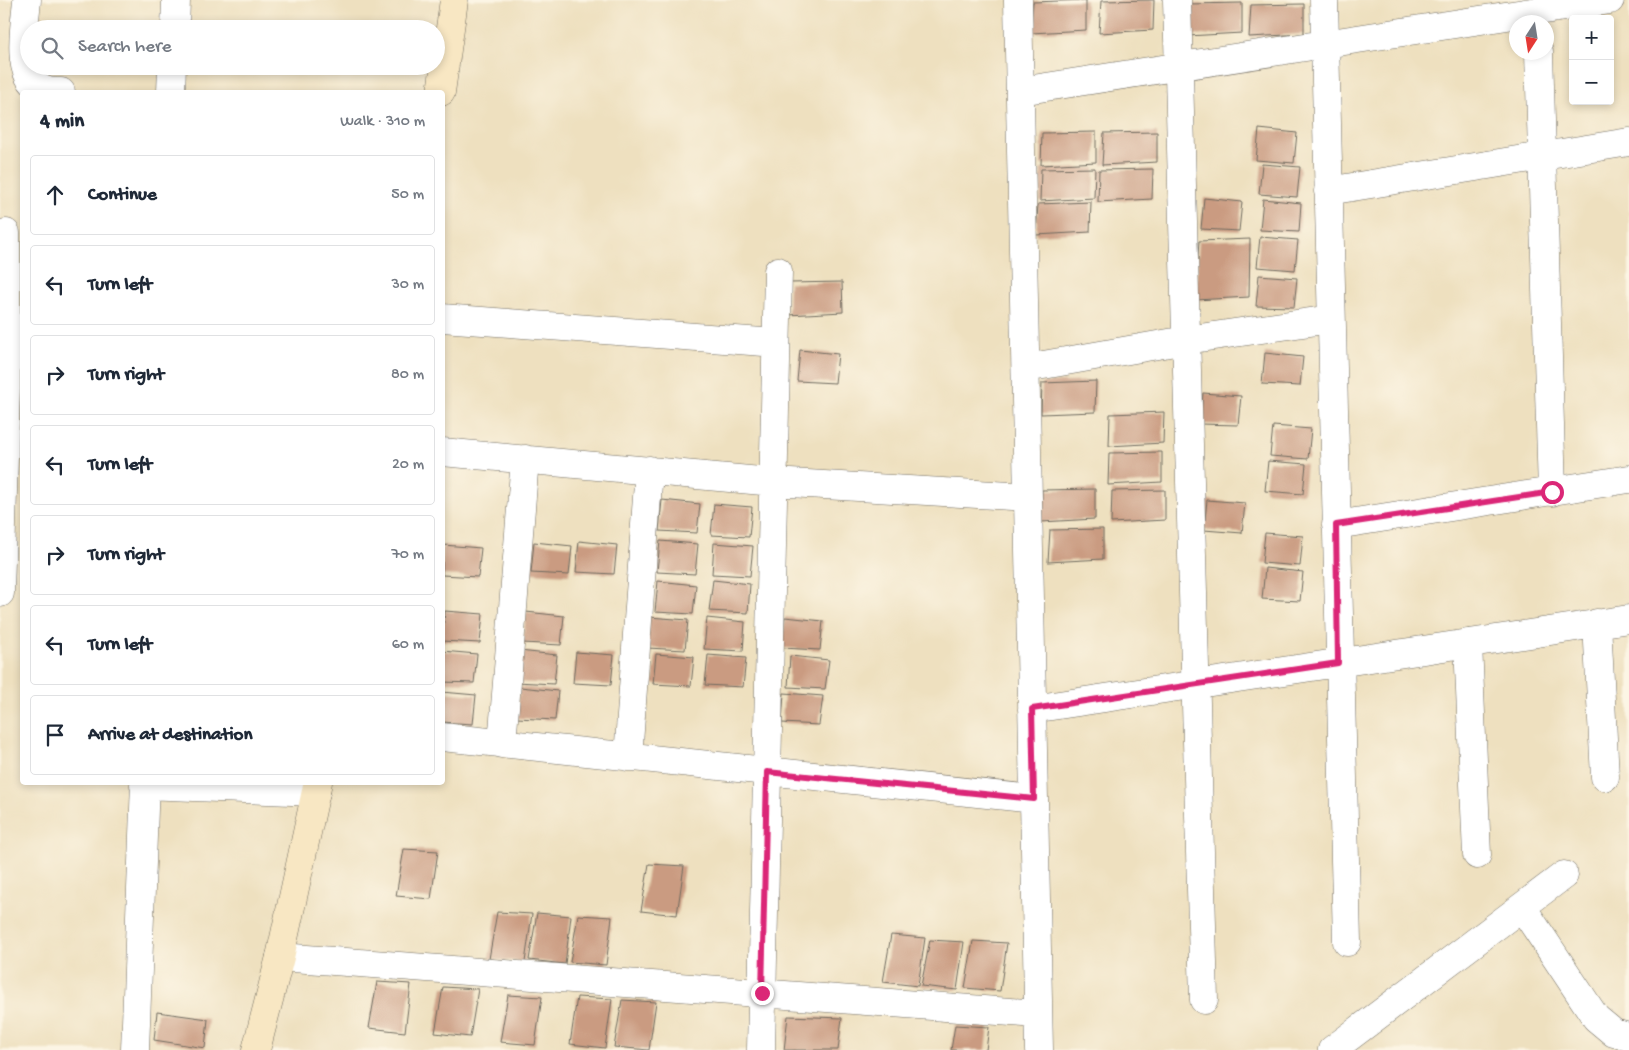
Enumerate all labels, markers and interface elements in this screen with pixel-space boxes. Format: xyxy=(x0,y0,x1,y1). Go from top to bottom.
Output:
north arrow xyxy=(1509,15,1554,60)
map controls xyxy=(1569,15,1614,105)
button: + xyxy=(1569,15,1614,60)
search box xyxy=(20,20,445,75)
icon: search xyxy=(38,34,66,62)
text: Search here xyxy=(78,36,172,59)
button: − xyxy=(1569,60,1614,105)
text: 4 min xyxy=(40,110,84,135)
text: Walk · 310 m xyxy=(340,113,425,132)
icon: ahead xyxy=(41,181,69,209)
text: Continue xyxy=(88,184,157,207)
text: 50 m xyxy=(391,186,424,205)
icon: left xyxy=(41,271,69,299)
text: Turn left xyxy=(88,274,152,297)
text: 30 m xyxy=(391,276,424,295)
icon: right xyxy=(41,361,69,389)
text: Turn right xyxy=(88,364,164,387)
text: 80 m xyxy=(391,366,424,385)
icon: left xyxy=(41,451,69,479)
text: Turn left xyxy=(88,454,152,477)
text: 20 m xyxy=(392,456,424,475)
route start xyxy=(1541,481,1564,504)
icon: right xyxy=(41,541,69,569)
text: Turn right xyxy=(88,544,164,567)
text: 70 m xyxy=(391,546,424,565)
icon: left xyxy=(41,631,69,659)
text: Turn left xyxy=(88,634,152,657)
text: 60 m xyxy=(392,636,424,655)
icon: arrive xyxy=(41,721,69,749)
text: Arrive at destination xyxy=(88,724,252,747)
route end xyxy=(751,982,774,1005)

